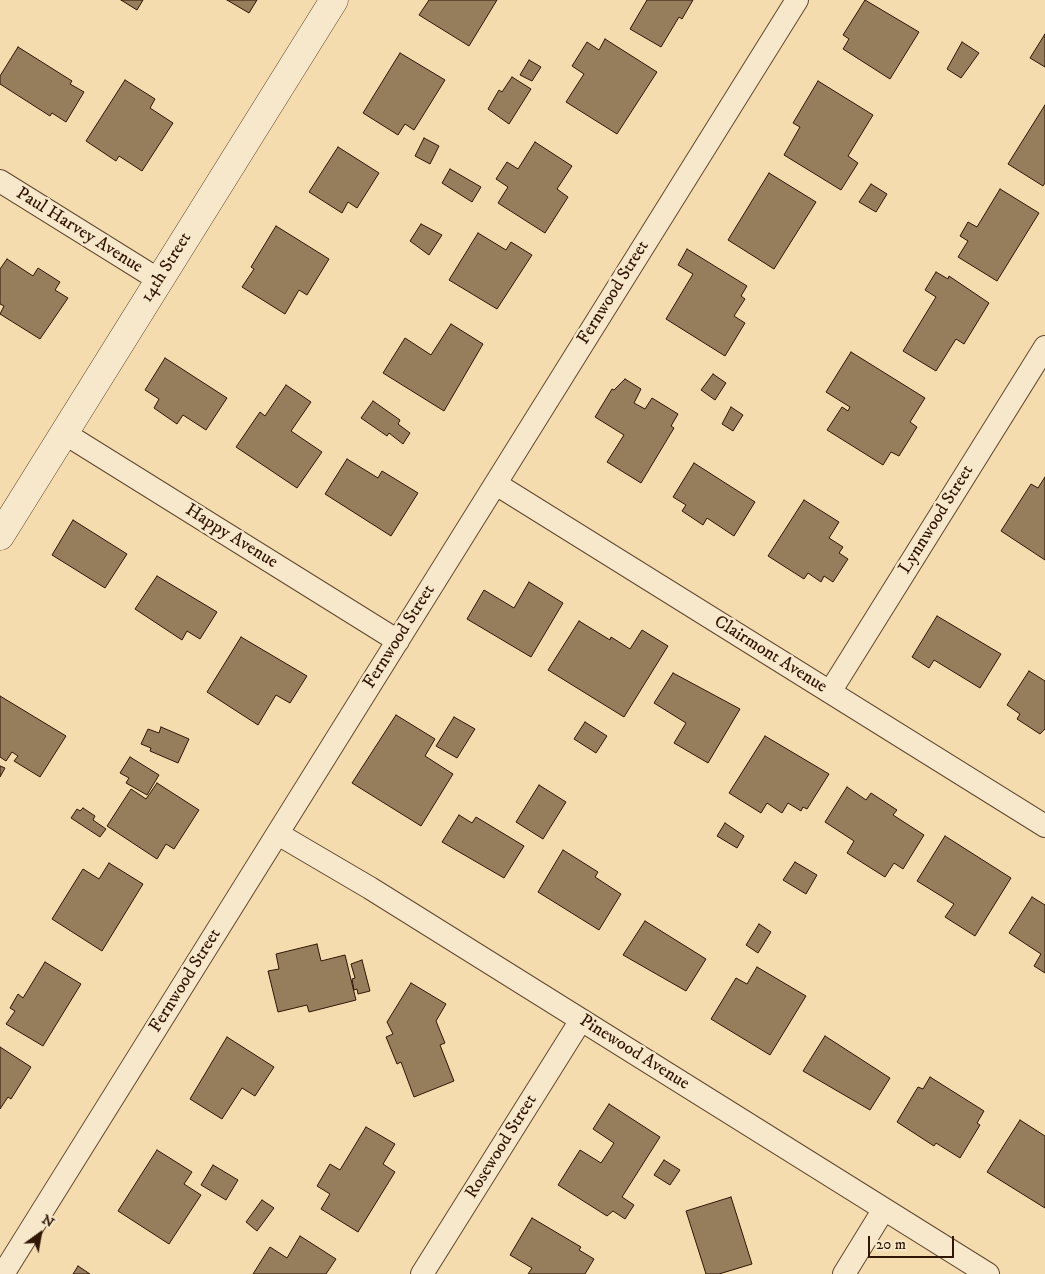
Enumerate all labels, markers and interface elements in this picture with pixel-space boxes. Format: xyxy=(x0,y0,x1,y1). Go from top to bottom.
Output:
street label: Paul Harvey Avenue xyxy=(12,183,146,279)
street label: 14th Street xyxy=(137,229,197,307)
street label: Fernwood Street xyxy=(573,237,655,349)
street label: Lynnwood Street xyxy=(895,462,979,578)
street label: Happy Avenue xyxy=(181,500,281,574)
street label: Fernwood Street xyxy=(359,581,441,693)
street label: Clairmont Avenue xyxy=(709,612,831,698)
street label: Fernwood Street xyxy=(145,925,227,1037)
street label: Pinewood Avenue xyxy=(575,1011,693,1095)
street label: Rosewood Street xyxy=(461,1091,543,1203)
north arrow xyxy=(15,1209,65,1259)
text: N xyxy=(38,1211,58,1232)
scale bar xyxy=(870,1226,956,1258)
text: 20 m xyxy=(876,1235,906,1254)

